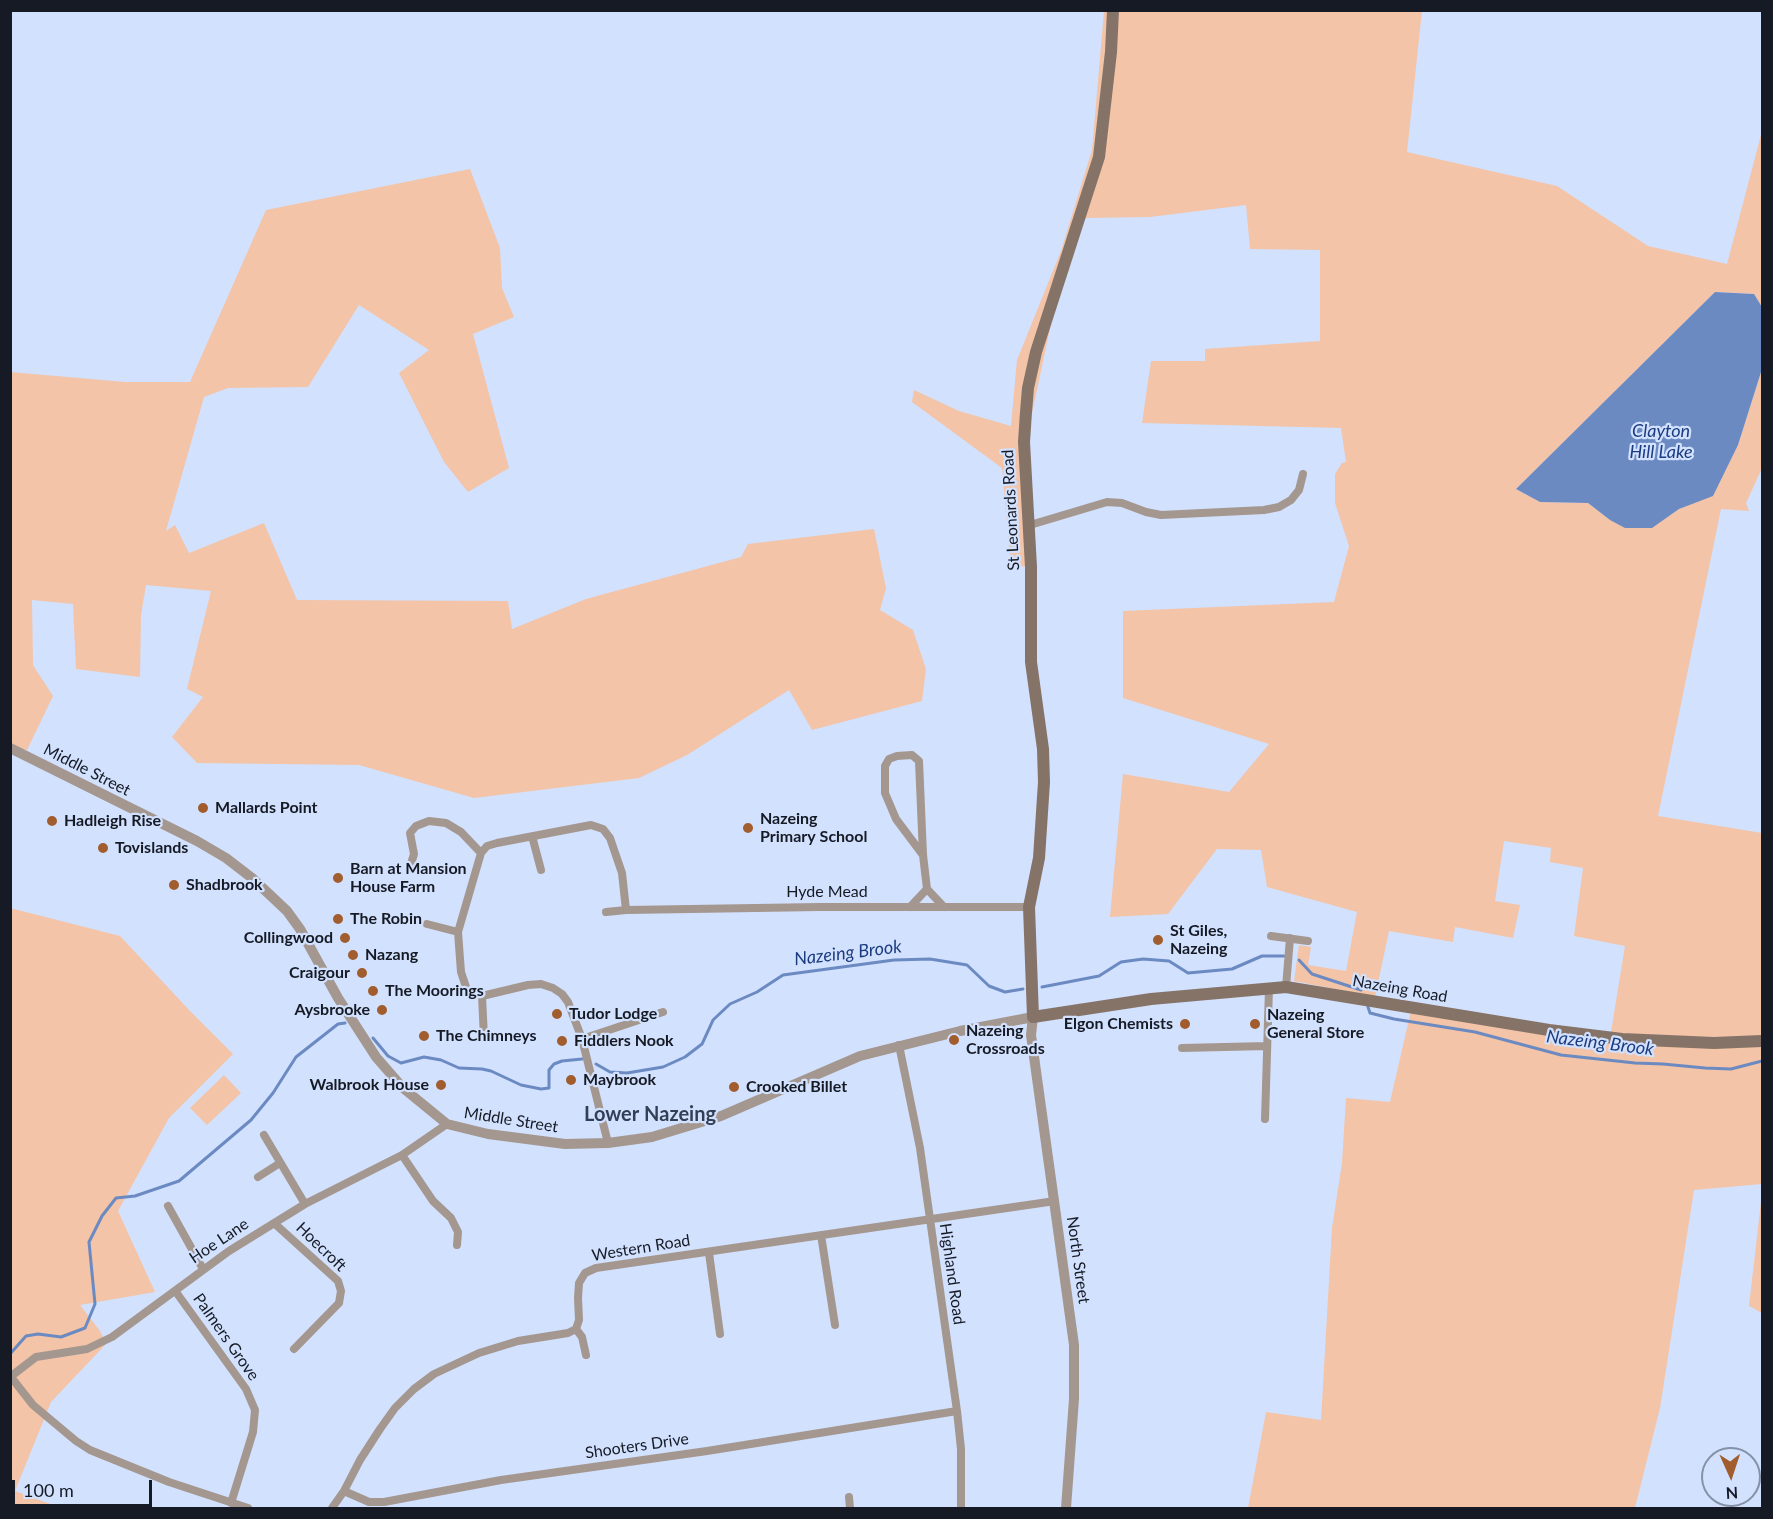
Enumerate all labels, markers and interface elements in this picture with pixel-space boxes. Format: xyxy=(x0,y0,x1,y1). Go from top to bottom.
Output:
water label: Clayton Hill Lake xyxy=(1629,420,1693,462)
street label: St Leonards Road xyxy=(998,449,1024,571)
street label: Middle Street xyxy=(40,740,134,800)
place label: Mallards Point xyxy=(215,798,318,818)
marker: Mallards Point xyxy=(196,801,210,815)
place label: Nazeing Primary School xyxy=(760,809,867,847)
place label: Hadleigh Rise xyxy=(64,811,161,831)
marker: Hadleigh Rise xyxy=(45,814,59,828)
marker: Nazeing Primary School xyxy=(741,821,755,835)
place label: Tovislands xyxy=(115,838,188,858)
marker: Tovislands xyxy=(96,841,110,855)
place label: Barn at Mansion House Farm xyxy=(350,859,467,897)
marker: Barn at Mansion House Farm xyxy=(331,871,345,885)
place label: Shadbrook xyxy=(186,875,263,895)
marker: Shadbrook xyxy=(167,878,181,892)
street label: Hyde Mead xyxy=(786,882,868,902)
place label: The Robin xyxy=(350,909,422,929)
marker: The Robin xyxy=(331,912,345,926)
place label: St Giles, Nazeing xyxy=(1170,921,1228,959)
place label: Collingwood xyxy=(244,928,333,948)
marker: Collingwood xyxy=(338,931,352,945)
marker: St Giles, Nazeing xyxy=(1151,933,1165,947)
water label: Nazeing Brook xyxy=(793,936,903,970)
place label: Nazang xyxy=(365,945,418,965)
marker: Nazang xyxy=(346,948,360,962)
place label: Craigour xyxy=(289,963,350,983)
marker: Craigour xyxy=(355,966,369,980)
street label: Nazeing Road xyxy=(1351,971,1449,1007)
place label: The Moorings xyxy=(385,981,484,1001)
marker: The Moorings xyxy=(366,984,380,998)
place label: Aysbrooke xyxy=(294,1000,370,1020)
marker: Aysbrooke xyxy=(375,1003,389,1017)
place label: Tudor Lodge xyxy=(569,1004,657,1024)
place label: Nazeing General Store xyxy=(1267,1005,1364,1043)
marker: Tudor Lodge xyxy=(550,1007,564,1021)
place label: Elgon Chemists xyxy=(1064,1014,1173,1034)
marker: Elgon Chemists xyxy=(1178,1017,1192,1031)
marker: Nazeing General Store xyxy=(1248,1017,1262,1031)
place label: Nazeing Crossroads xyxy=(966,1021,1045,1059)
place label: The Chimneys xyxy=(436,1026,537,1046)
water label: Nazeing Brook xyxy=(1545,1026,1655,1060)
marker: The Chimneys xyxy=(417,1029,431,1043)
place label: Fiddlers Nook xyxy=(574,1031,674,1051)
marker: Nazeing Crossroads xyxy=(947,1033,961,1047)
marker: Fiddlers Nook xyxy=(555,1034,569,1048)
place label: Maybrook xyxy=(583,1070,656,1090)
marker: Maybrook xyxy=(564,1073,578,1087)
place label: Walbrook House xyxy=(310,1075,429,1095)
place label: Crooked Billet xyxy=(746,1077,847,1097)
marker: Walbrook House xyxy=(434,1078,448,1092)
marker: Crooked Billet xyxy=(727,1080,741,1094)
street label: Middle Street xyxy=(463,1103,559,1137)
district label: Lower Nazeing xyxy=(584,1103,716,1127)
street label: Hoe Lane xyxy=(186,1214,252,1268)
street label: North Street xyxy=(1062,1215,1094,1305)
street label: Hoecroft xyxy=(292,1218,350,1276)
street label: Highland Road xyxy=(935,1222,969,1326)
street label: Western Road xyxy=(590,1231,692,1265)
street label: Palmers Grove xyxy=(189,1290,263,1384)
street label: Shooters Drive xyxy=(584,1429,690,1463)
north arrow xyxy=(1701,1447,1761,1507)
scale bar xyxy=(15,1468,154,1506)
text: 100 m xyxy=(23,1479,74,1501)
text: N xyxy=(1725,1484,1739,1503)

